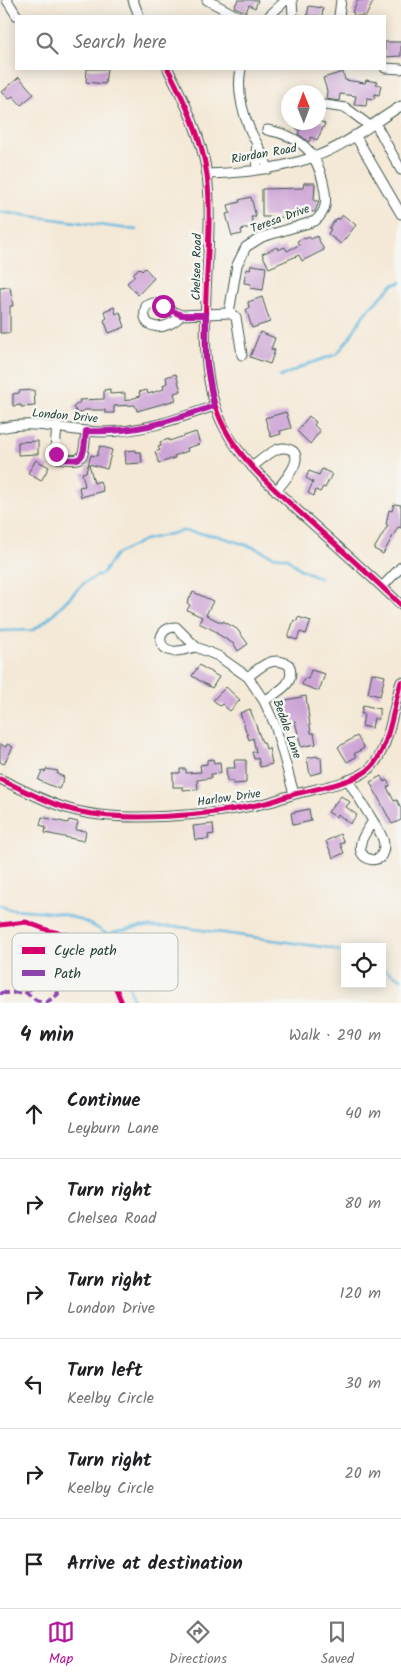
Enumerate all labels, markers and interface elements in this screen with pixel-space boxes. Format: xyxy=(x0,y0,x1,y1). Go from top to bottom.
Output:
search box xyxy=(15,15,386,70)
text: Search here xyxy=(73,28,167,58)
icon: search xyxy=(33,29,61,57)
north arrow xyxy=(281,85,326,130)
street label: Riordan Road xyxy=(230,139,299,169)
street label: Teresa Drive xyxy=(248,199,313,238)
street label: Chelsea Road xyxy=(187,232,207,301)
route start xyxy=(152,295,175,318)
street label: London Drive xyxy=(31,404,99,428)
route end xyxy=(45,443,68,466)
street label: Bedale Lane xyxy=(268,697,307,762)
street label: Harlow Drive xyxy=(196,784,263,812)
legend xyxy=(12,933,178,991)
text: Cycle path xyxy=(54,940,117,962)
map controls xyxy=(341,943,386,988)
button: locate xyxy=(341,943,386,988)
text: Path xyxy=(54,963,81,985)
text: 4 min xyxy=(20,1019,74,1052)
text: Walk · 290 m xyxy=(289,1023,381,1048)
text: Continue xyxy=(67,1086,140,1116)
icon: ahead xyxy=(20,1100,48,1128)
text: 40 m xyxy=(345,1101,381,1126)
text: Leyburn Lane xyxy=(67,1116,159,1141)
text: Turn right xyxy=(67,1176,152,1206)
icon: right xyxy=(20,1190,48,1218)
text: 80 m xyxy=(344,1191,381,1216)
text: Chelsea Road xyxy=(67,1206,156,1231)
text: Turn right xyxy=(67,1266,152,1296)
icon: right xyxy=(20,1280,48,1308)
text: 120 m xyxy=(340,1281,381,1306)
text: London Drive xyxy=(67,1296,155,1321)
text: Turn left xyxy=(67,1356,142,1386)
icon: left xyxy=(20,1370,48,1398)
text: 30 m xyxy=(345,1371,381,1396)
text: Keelby Circle xyxy=(67,1386,154,1411)
text: Turn right xyxy=(67,1446,152,1476)
icon: right xyxy=(20,1460,48,1488)
text: 20 m xyxy=(345,1461,381,1486)
text: Keelby Circle xyxy=(67,1476,154,1501)
text: Arrive at destination xyxy=(67,1549,243,1579)
icon: arrive xyxy=(20,1550,48,1578)
tab: Map xyxy=(47,1618,75,1670)
tab: Directions xyxy=(169,1618,227,1670)
tab: Saved xyxy=(321,1618,354,1670)

